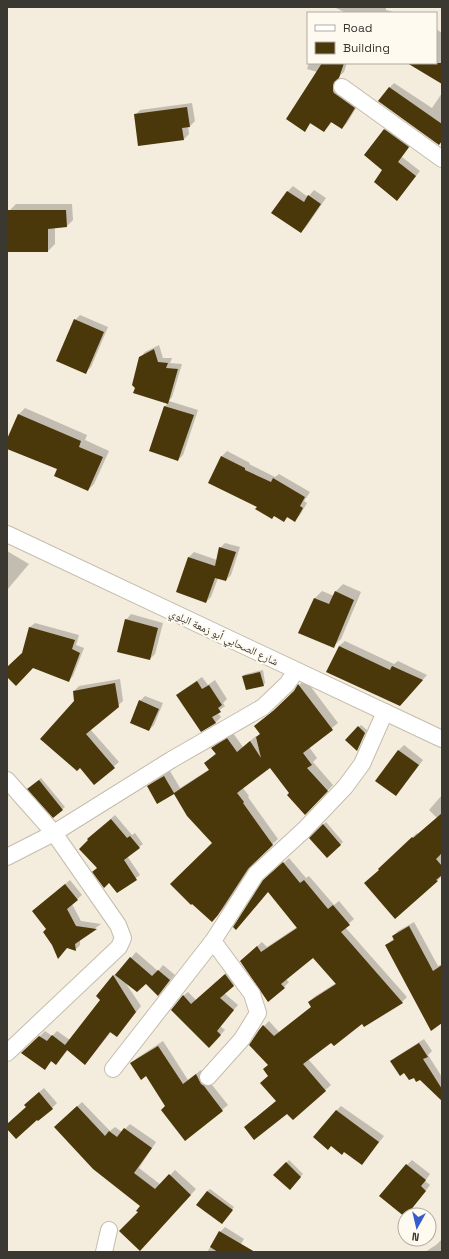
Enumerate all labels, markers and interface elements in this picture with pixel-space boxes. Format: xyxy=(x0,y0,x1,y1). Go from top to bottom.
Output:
legend xyxy=(307,12,437,64)
text: Road xyxy=(343,20,372,36)
text: Building xyxy=(343,40,390,56)
street label: شارع الصحابي أبو زمعة البلوي xyxy=(166,606,281,670)
north arrow xyxy=(397,1207,437,1247)
text: N xyxy=(411,1229,420,1244)

